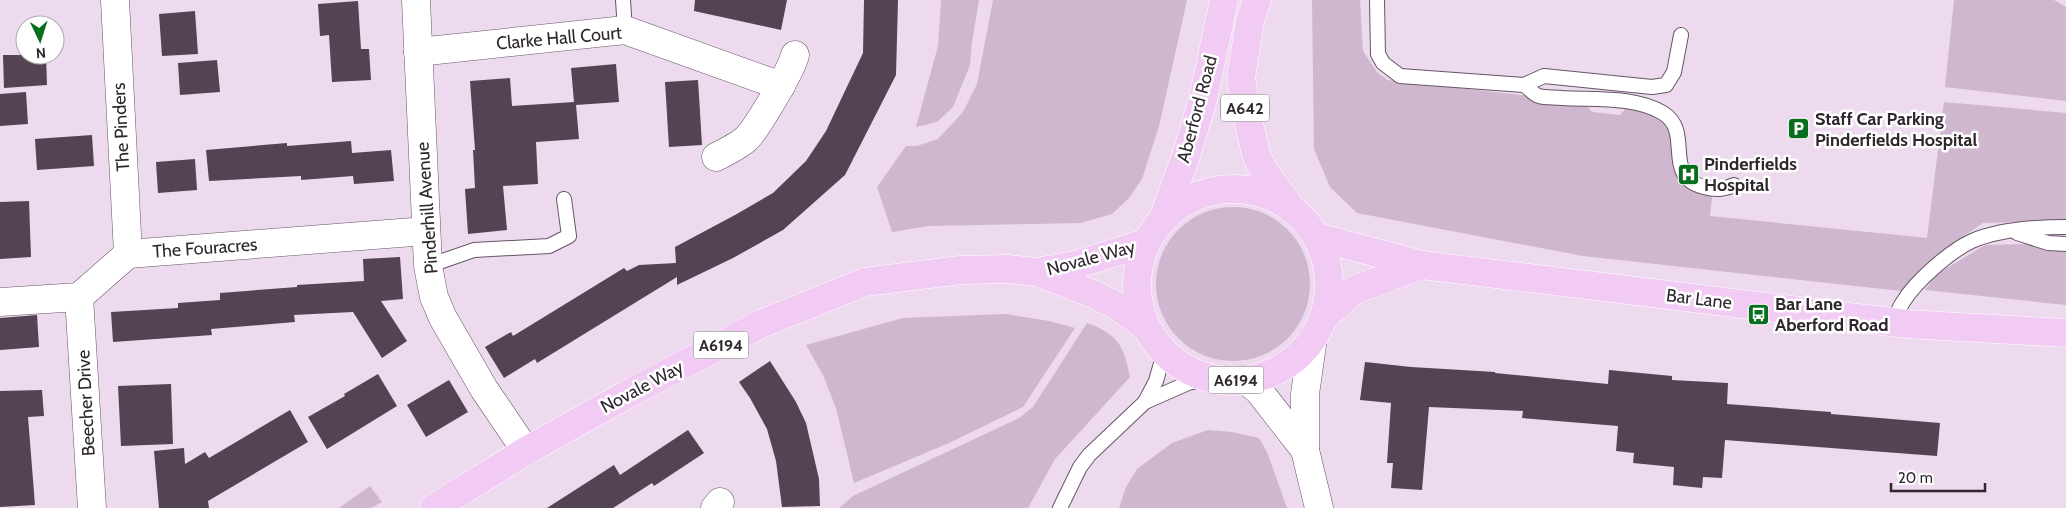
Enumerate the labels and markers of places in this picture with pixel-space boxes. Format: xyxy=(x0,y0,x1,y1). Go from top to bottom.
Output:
place label: Staff Car Parking Pinderfields Hospital xyxy=(1815,108,1977,151)
parking icon: Staff Car Parking Pinderfields Hospital xyxy=(1787,117,1811,141)
place label: Pinderfields Hospital xyxy=(1704,153,1797,196)
hospital icon: Pinderfields Hospital xyxy=(1676,162,1700,186)
place label: Bar Lane Aberford Road xyxy=(1775,293,1889,336)
bus stop icon: Bar Lane Aberford Road xyxy=(1747,302,1771,326)

